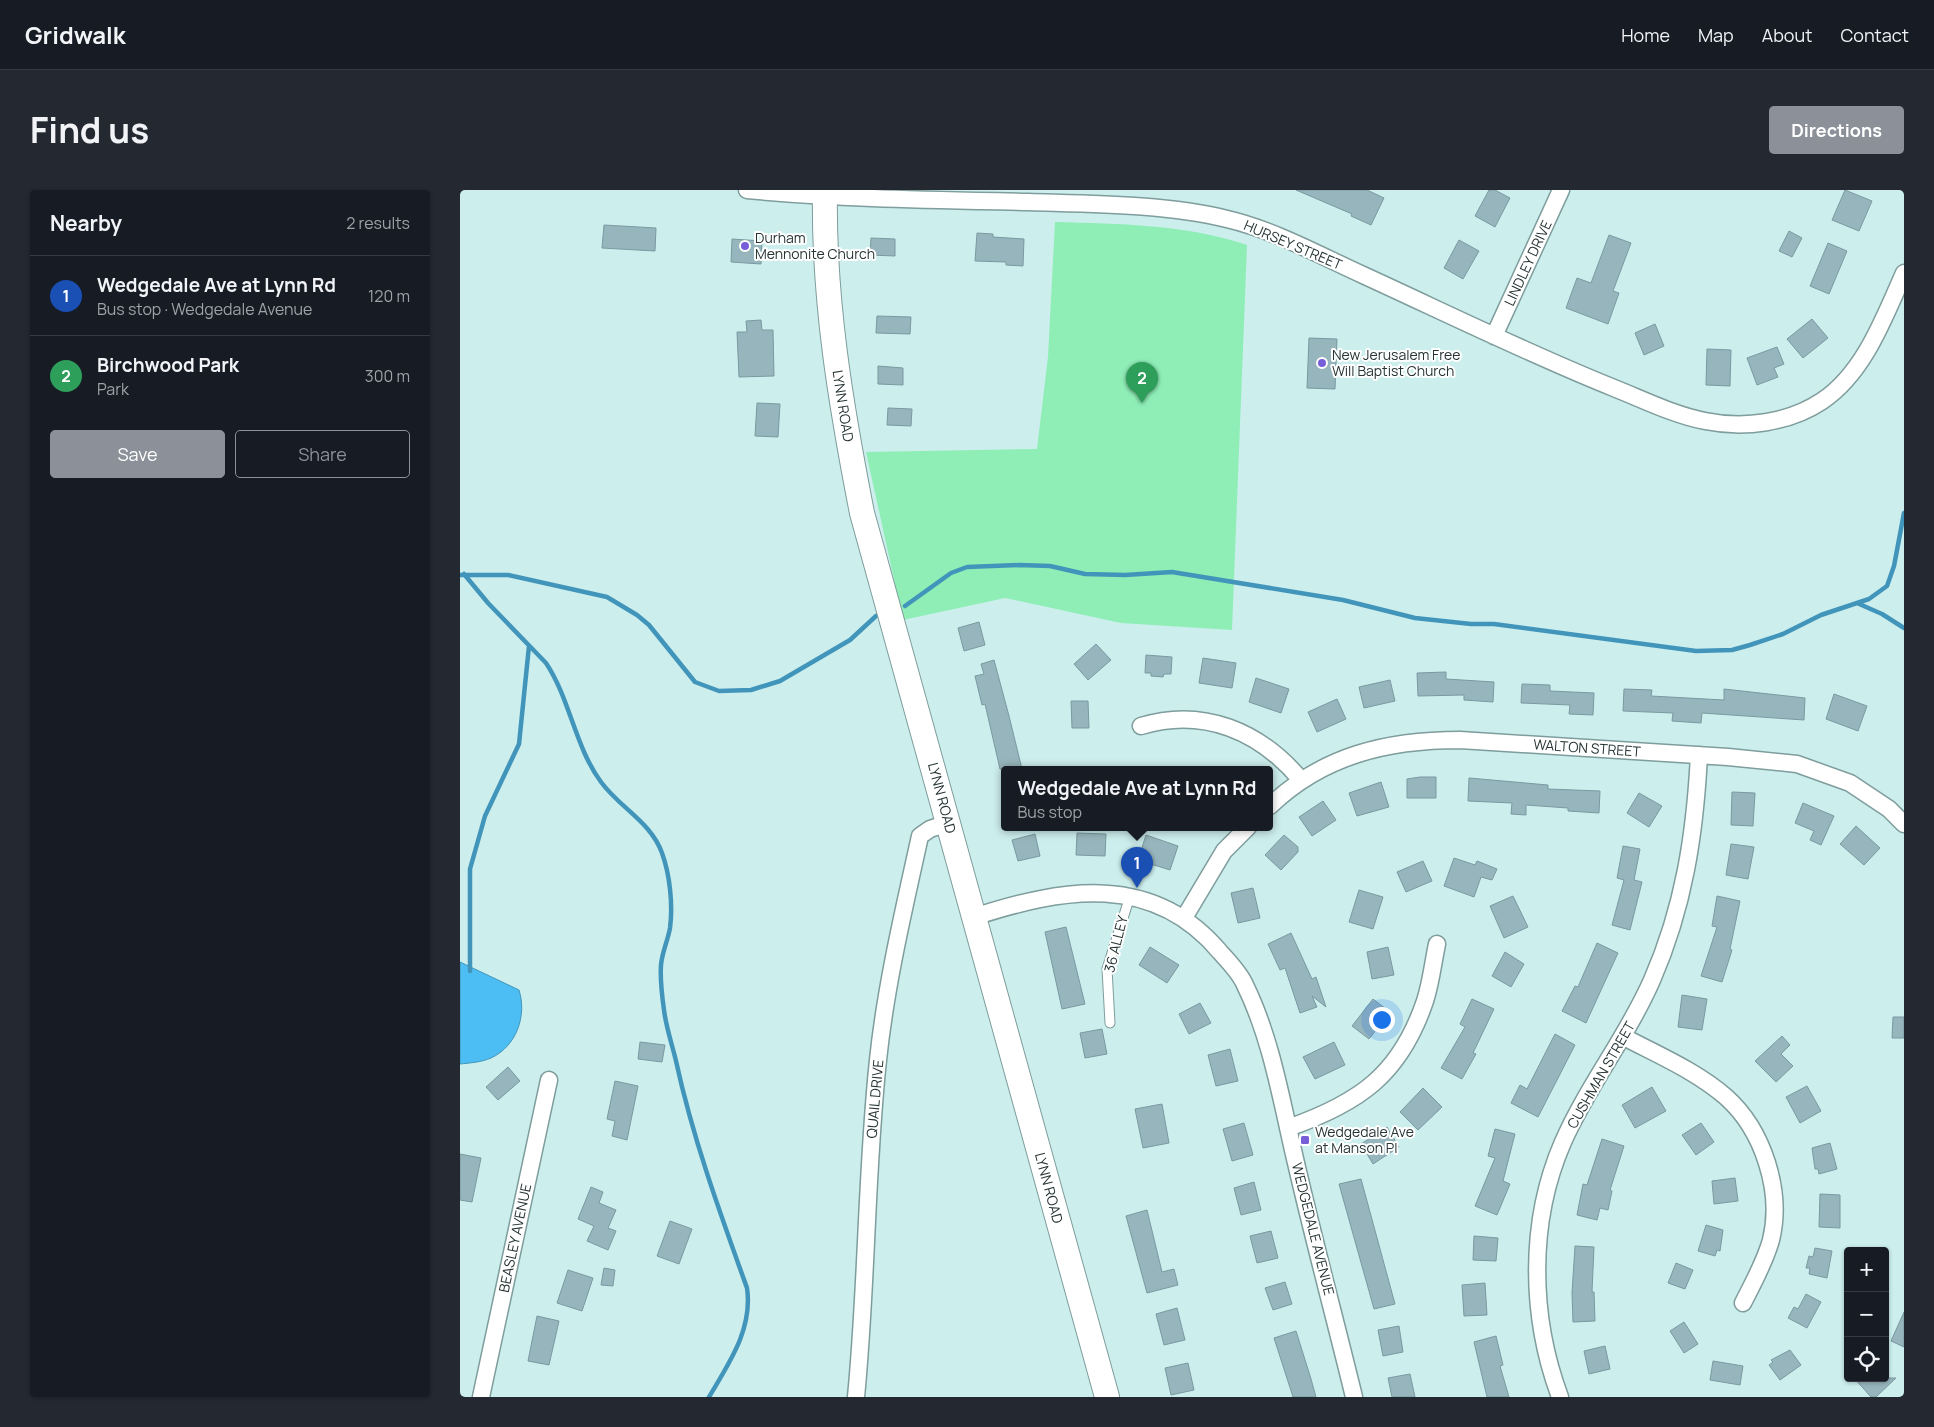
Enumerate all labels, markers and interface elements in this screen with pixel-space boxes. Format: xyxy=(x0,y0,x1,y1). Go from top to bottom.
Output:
text: Gridwalk xyxy=(25,18,126,51)
text: Home xyxy=(1621,23,1670,47)
text: Map xyxy=(1698,23,1734,47)
text: About xyxy=(1762,23,1812,47)
text: Contact xyxy=(1840,23,1909,47)
text: Find us xyxy=(30,106,149,154)
button: Directions xyxy=(1769,106,1904,154)
text: Nearby xyxy=(50,209,122,237)
text: 2 results xyxy=(346,212,410,234)
street label: HURSEY STREET xyxy=(1241,215,1346,274)
street label: LINDLEY DRIVE xyxy=(1499,217,1556,309)
place label: Durham Mennonite Church xyxy=(755,228,875,263)
marker: Durham Mennonite Church xyxy=(739,240,751,252)
text: Wedgedale Ave at Lynn Rd xyxy=(97,272,336,298)
text: 1 xyxy=(62,285,70,307)
text: 120 m xyxy=(368,285,410,307)
text: Bus stop · Wedgedale Avenue xyxy=(97,298,312,320)
place label: New Jerusalem Free Will Baptist Church xyxy=(1332,345,1460,380)
text: Birchwood Park xyxy=(97,352,239,378)
marker: New Jerusalem Free Will Baptist Church xyxy=(1316,357,1328,369)
pin: 2 xyxy=(1126,362,1158,403)
text: 2 xyxy=(61,365,71,387)
text: 300 m xyxy=(365,365,410,387)
street label: LYNN ROAD xyxy=(828,369,859,443)
text: Park xyxy=(97,378,129,400)
button: Save xyxy=(50,430,225,478)
button: Share xyxy=(235,430,410,478)
street label: WALTON STREET xyxy=(1533,734,1642,761)
street label: LYNN ROAD xyxy=(924,760,961,835)
popup xyxy=(1001,766,1273,831)
text: Wedgedale Ave at Lynn Rd xyxy=(1018,775,1256,801)
text: Bus stop xyxy=(1018,801,1082,823)
pin: 1 xyxy=(1121,847,1153,888)
street label: 36 ALLEY xyxy=(1099,913,1132,974)
your location xyxy=(1369,1007,1395,1033)
street label: CUSHMAN STREET xyxy=(1562,1017,1639,1132)
street label: QUAIL DRIVE xyxy=(862,1059,887,1139)
place label: Wedgedale Ave at Manson Pl xyxy=(1315,1122,1414,1157)
marker: Wedgedale Ave at Manson Pl xyxy=(1299,1134,1311,1146)
street label: LYNN ROAD xyxy=(1031,1150,1068,1225)
street label: WEDGEDALE AVENUE xyxy=(1288,1161,1339,1297)
street label: BEASLEY AVENUE xyxy=(494,1182,535,1294)
map controls xyxy=(1844,1247,1889,1382)
button: + xyxy=(1844,1247,1889,1292)
button: − xyxy=(1844,1292,1889,1337)
button: locate xyxy=(1844,1337,1889,1382)

